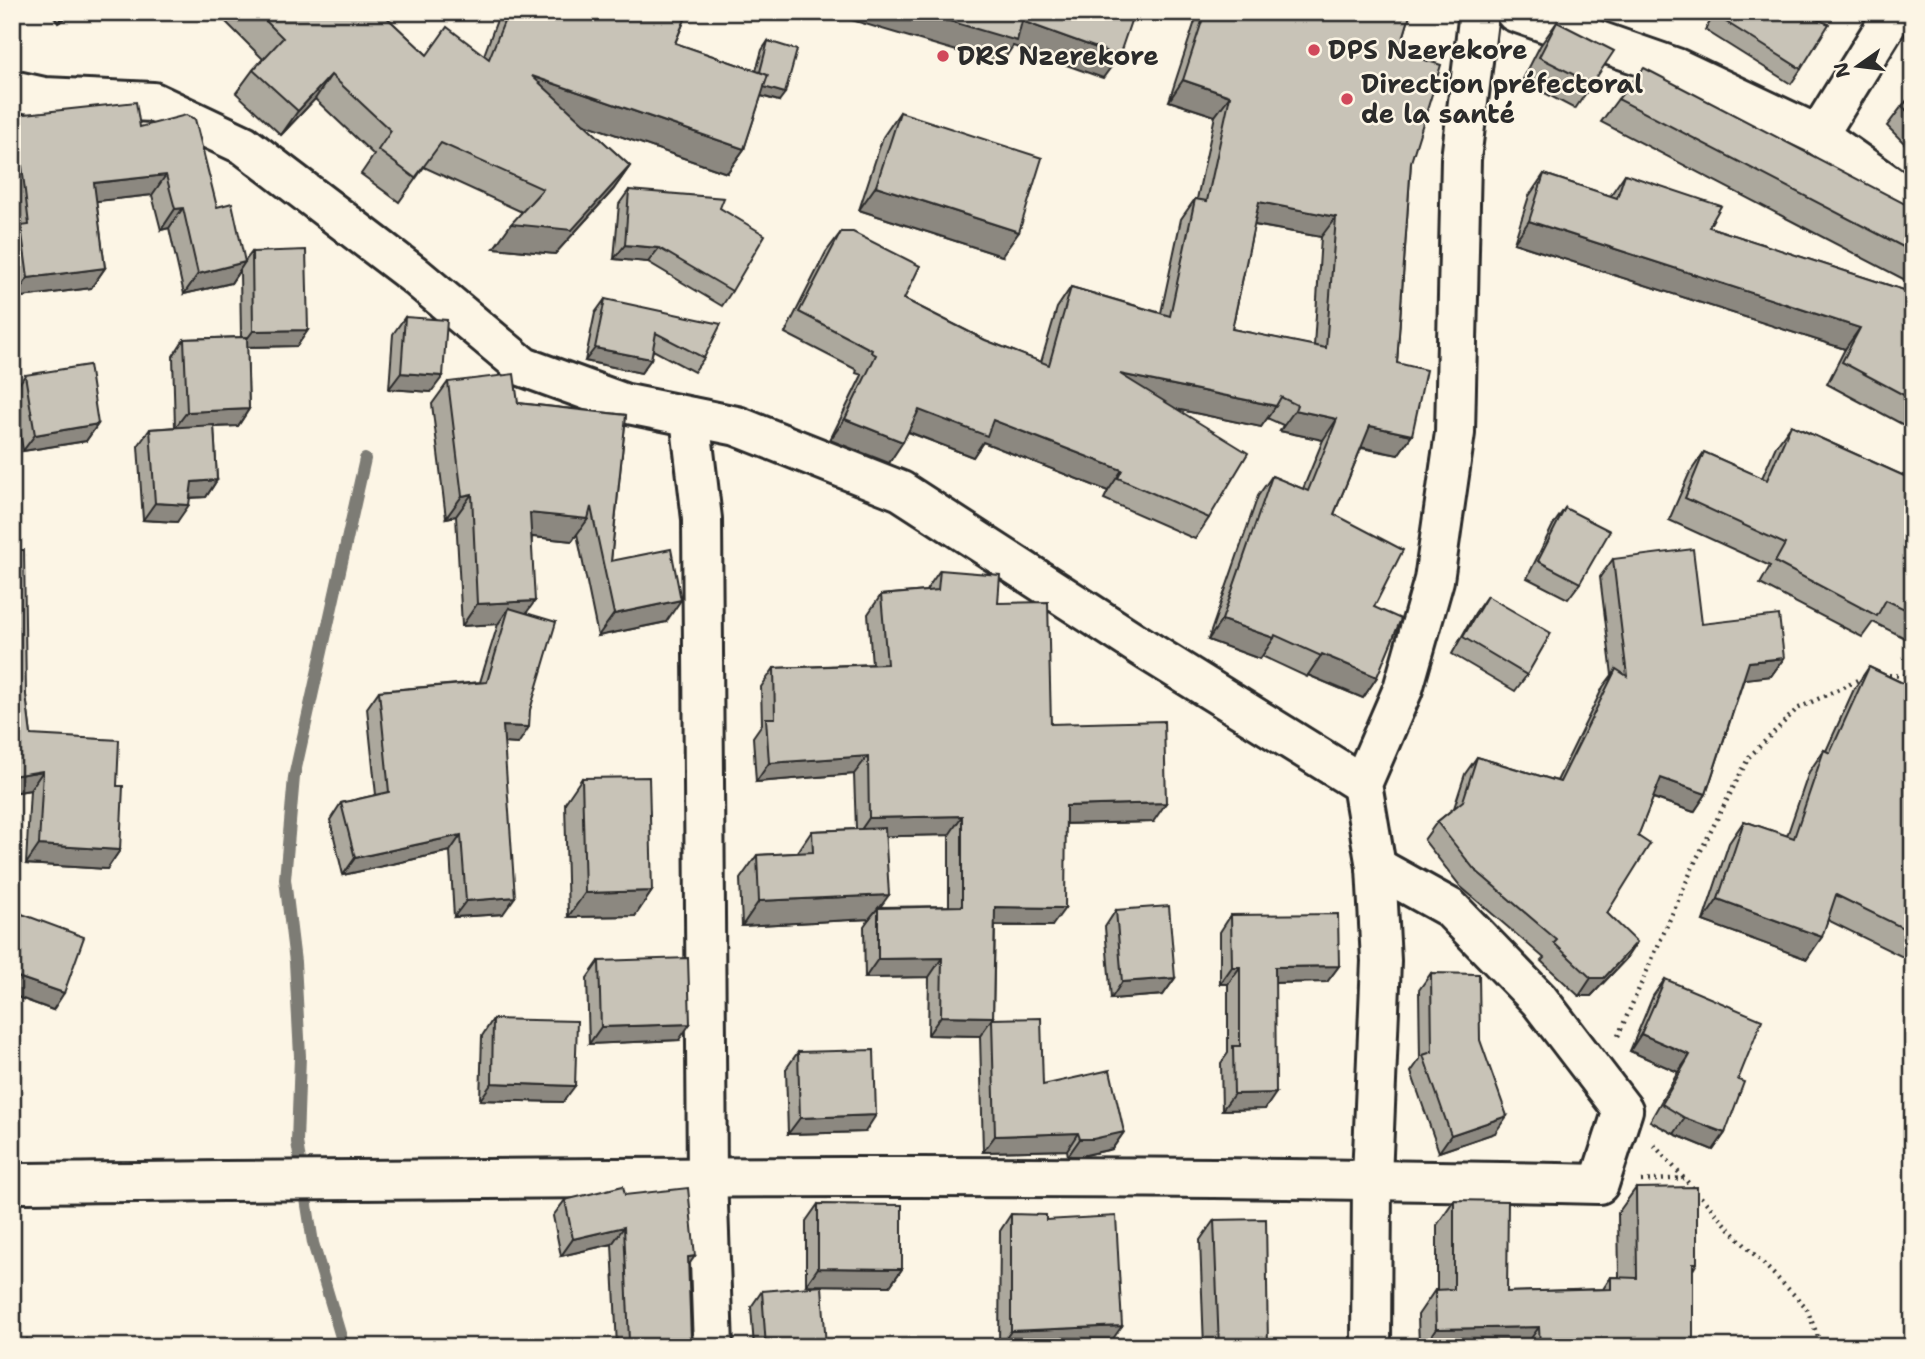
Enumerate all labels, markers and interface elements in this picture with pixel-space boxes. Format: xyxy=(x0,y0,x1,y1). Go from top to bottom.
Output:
place label: DPS Nzerekore xyxy=(1328,32,1528,67)
north arrow xyxy=(1824,32,1894,102)
place label: DRS Nzerekore xyxy=(957,38,1159,73)
marker: DPS Nzerekore xyxy=(1306,42,1322,58)
marker: DRS Nzerekore xyxy=(935,48,951,64)
text: N xyxy=(1828,60,1856,80)
place label: Direction préfectoral de la santé xyxy=(1361,66,1643,131)
marker: Direction préfectoral de la santé xyxy=(1339,91,1355,107)

